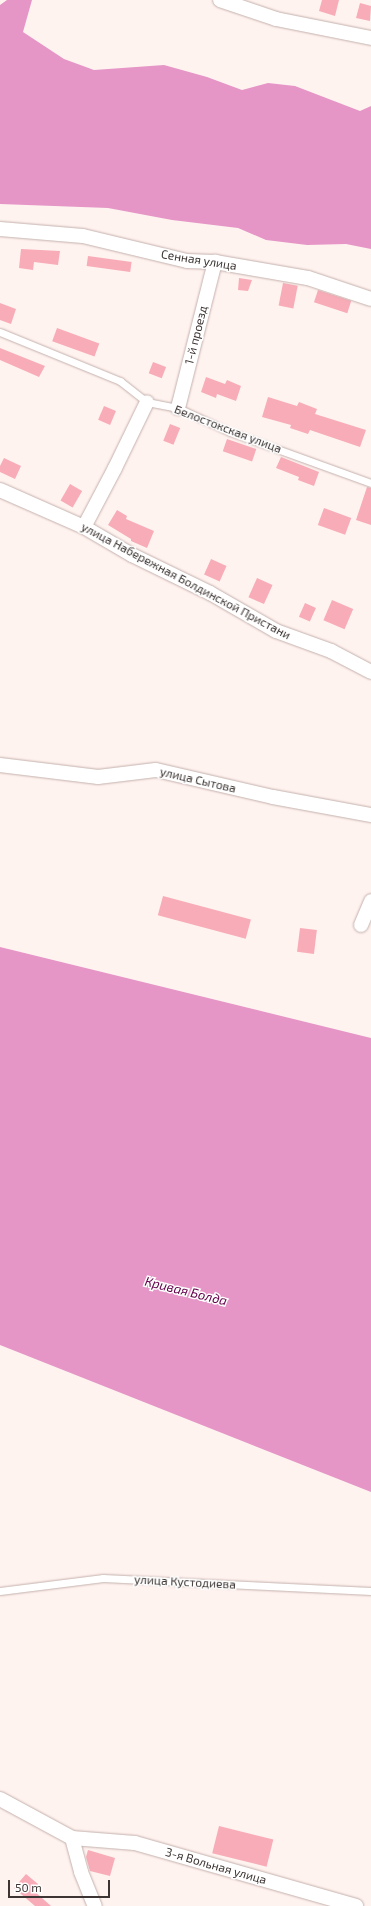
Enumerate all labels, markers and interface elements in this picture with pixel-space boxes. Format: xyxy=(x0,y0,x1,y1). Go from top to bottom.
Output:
street label: Сенная улица xyxy=(160,247,238,273)
street label: 1-й проезд xyxy=(182,304,210,366)
street label: Белостокская улица xyxy=(172,402,284,456)
street label: улица Набережная Болдинской Пристани xyxy=(79,519,293,643)
street label: улица Сытова xyxy=(159,764,237,796)
water label: Кривая Болда xyxy=(143,1273,229,1309)
street label: улица Кустодиева xyxy=(134,1572,236,1592)
street label: 3-я Вольная улица xyxy=(164,1845,268,1887)
scale bar xyxy=(10,1872,112,1898)
text: 50 m xyxy=(15,1880,42,1894)

